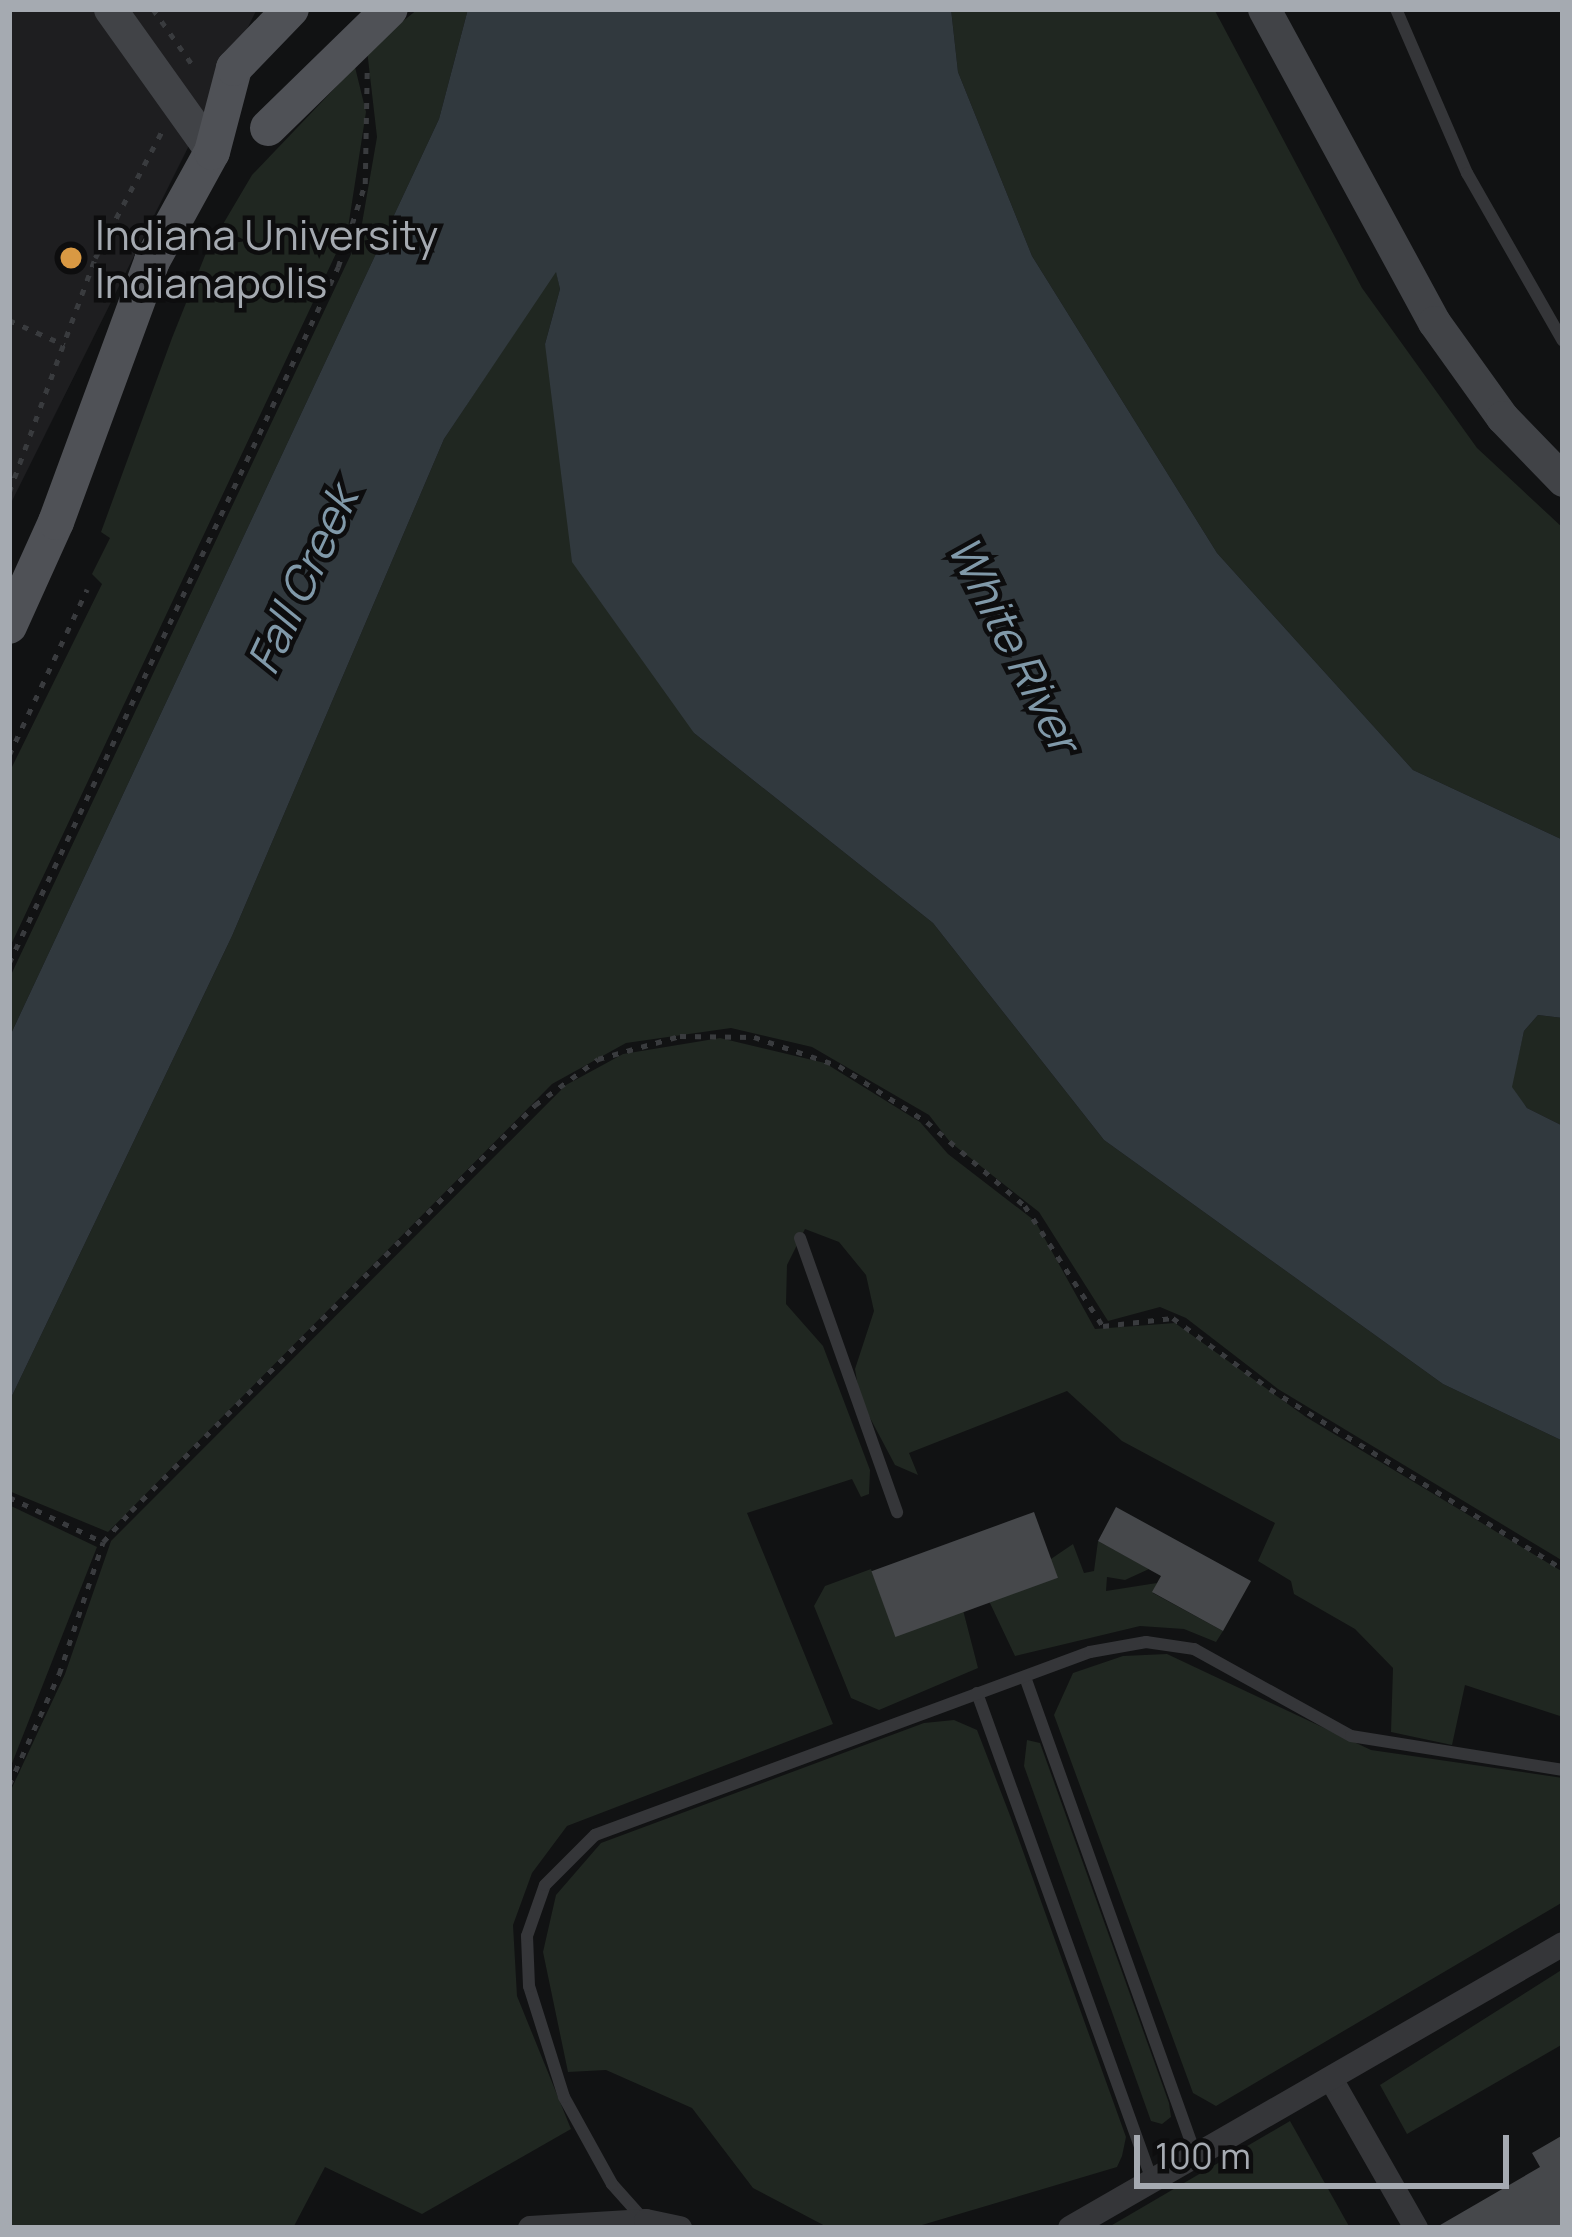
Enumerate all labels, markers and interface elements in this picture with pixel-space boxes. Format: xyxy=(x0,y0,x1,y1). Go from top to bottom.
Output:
place label: Indiana University Indianapolis xyxy=(95,209,438,308)
marker: Indiana University Indianapolis xyxy=(58,245,84,271)
water label: Fall Creek xyxy=(235,478,369,682)
water label: White River xyxy=(937,527,1091,761)
scale bar xyxy=(1140,2111,1515,2185)
text: 100 m xyxy=(1155,2131,1251,2180)

